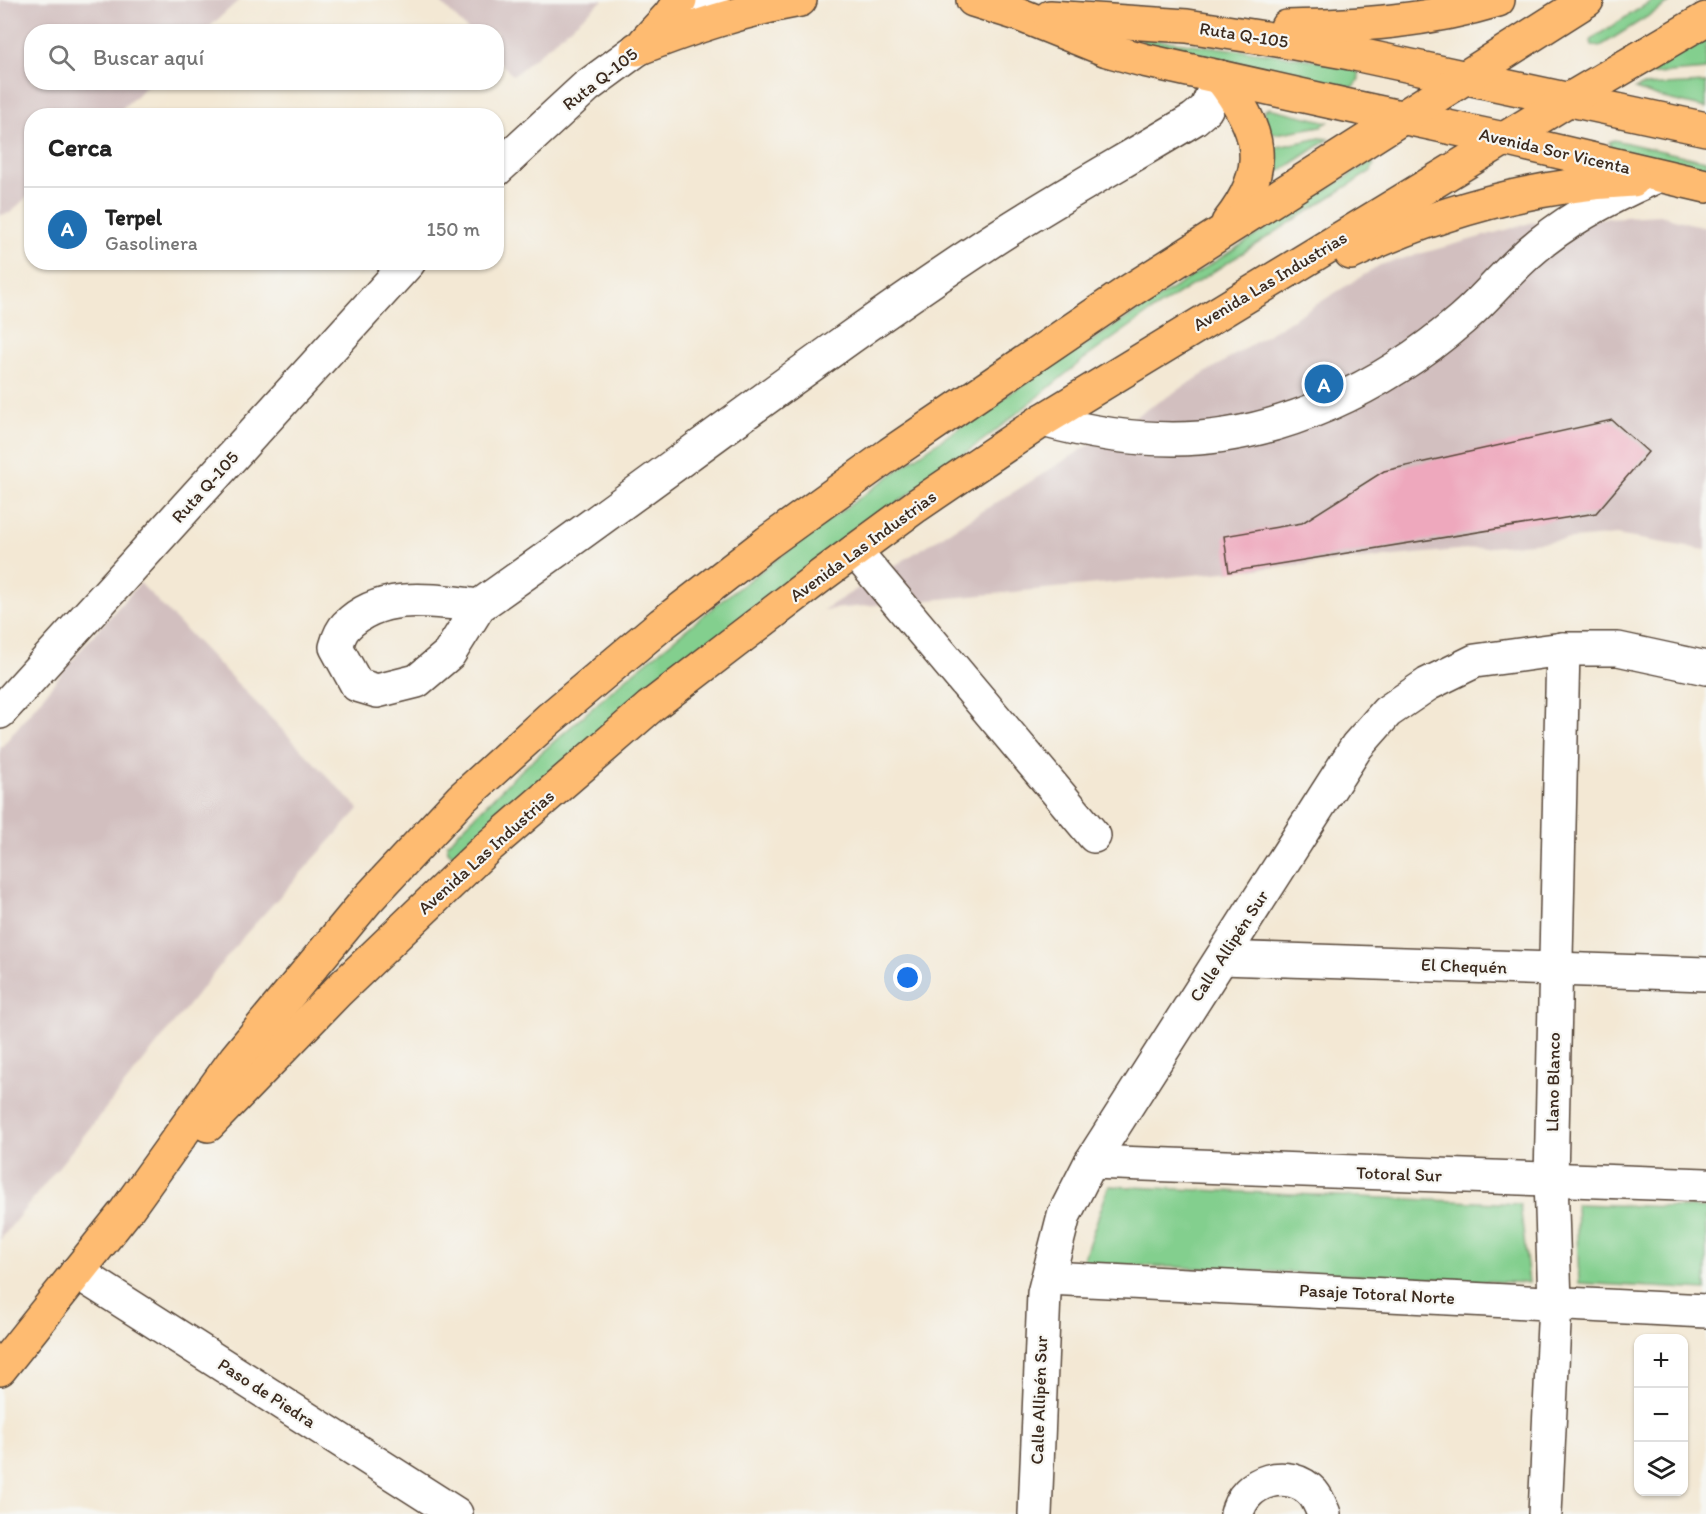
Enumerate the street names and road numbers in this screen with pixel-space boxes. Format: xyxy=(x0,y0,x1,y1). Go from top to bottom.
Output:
street label: Ruta Q-105 xyxy=(1198,17,1290,53)
street label: Ruta Q-105 xyxy=(558,43,642,115)
street label: Avenida Sor Vicenta xyxy=(1477,123,1633,179)
street label: Avenida Las Industrias xyxy=(1189,226,1351,336)
street label: Ruta Q-105 xyxy=(167,446,243,528)
street label: Avenida Las Industrias xyxy=(785,485,941,607)
street label: Avenida Las Industrias xyxy=(413,785,559,919)
street label: Calle Allipén Sur xyxy=(1185,885,1274,1006)
street label: El Chequén xyxy=(1421,954,1507,978)
street label: Llano Blanco xyxy=(1541,1032,1565,1132)
street label: Totoral Sur xyxy=(1356,1162,1443,1187)
street label: Pasaje Totoral Norte xyxy=(1299,1279,1455,1309)
street label: Calle Allipén Sur xyxy=(1026,1334,1052,1465)
street label: Paso de Piedra xyxy=(214,1353,321,1433)

